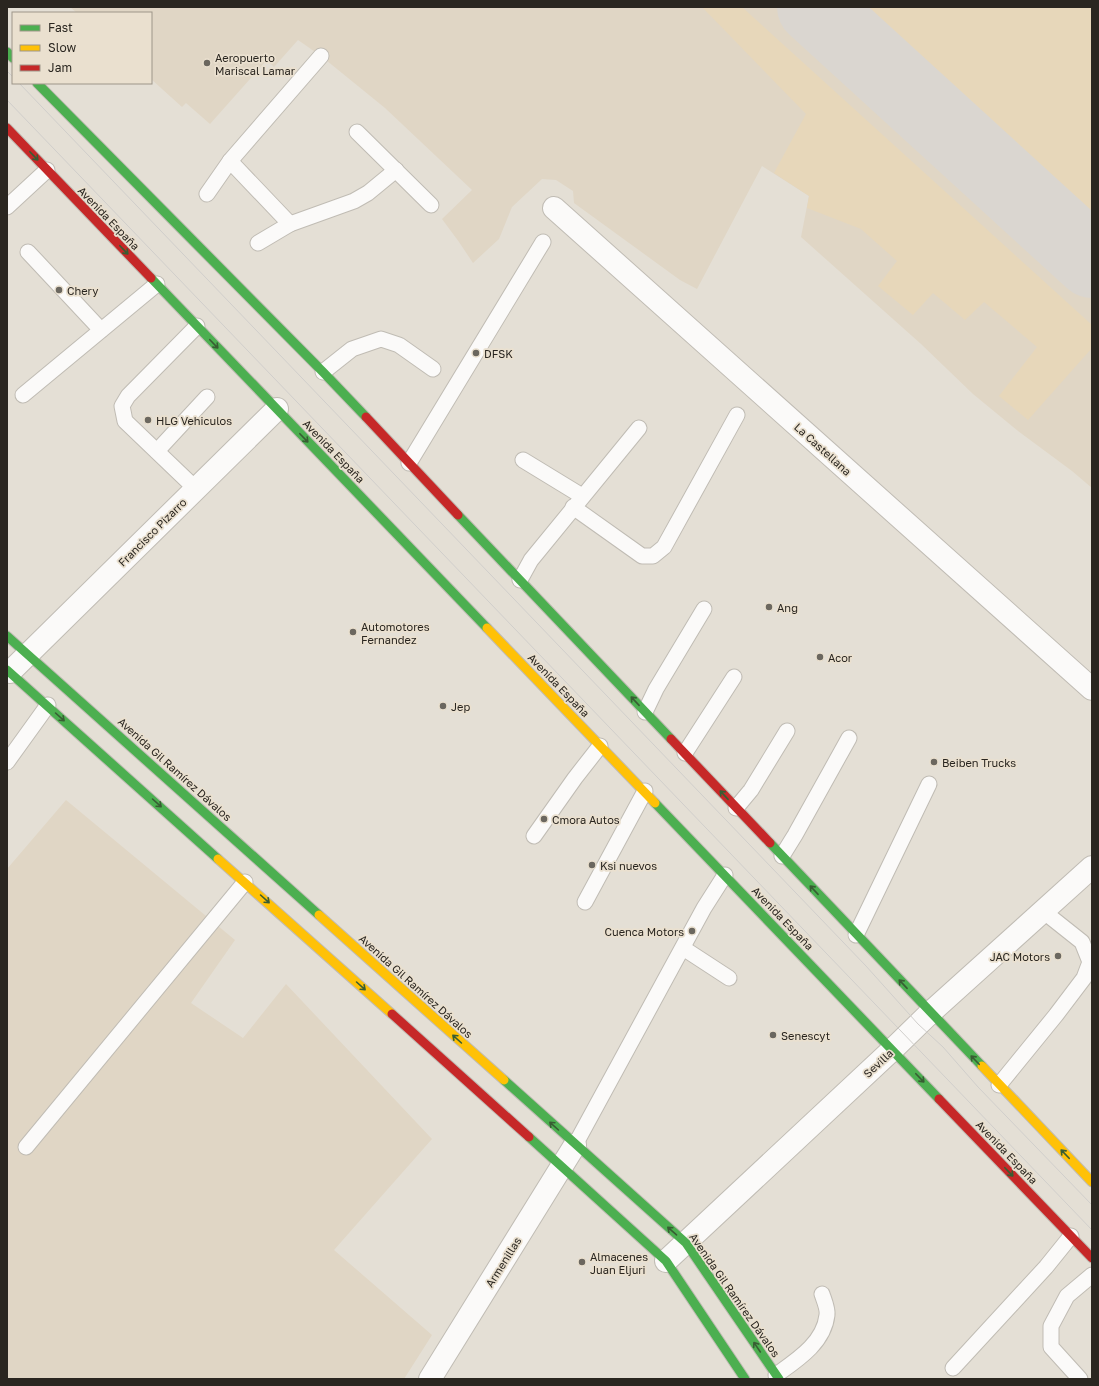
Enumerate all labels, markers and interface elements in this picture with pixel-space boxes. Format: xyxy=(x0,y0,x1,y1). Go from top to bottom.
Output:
legend xyxy=(12,12,152,84)
text: Fast xyxy=(48,20,73,35)
text: Slow xyxy=(48,40,76,55)
place label: Aeropuerto Mariscal Lamar xyxy=(215,51,296,77)
marker: Aeropuerto Mariscal Lamar xyxy=(202,58,212,68)
text: Jam xyxy=(48,60,72,75)
one-way arrow xyxy=(29,151,39,161)
street label: Avenida España xyxy=(76,184,142,252)
one-way arrow xyxy=(119,245,129,255)
place label: Chery xyxy=(67,284,98,297)
marker: Chery xyxy=(54,285,64,295)
one-way arrow xyxy=(209,339,219,349)
place label: DFSK xyxy=(484,347,513,360)
marker: DFSK xyxy=(471,348,481,358)
place label: HLG Vehiculos xyxy=(156,414,232,427)
marker: HLG Vehiculos xyxy=(143,415,153,425)
street label: Avenida España xyxy=(301,417,367,485)
street label: La Castellana xyxy=(792,420,854,478)
one-way arrow xyxy=(299,433,309,443)
street label: Francisco Pizarro xyxy=(115,495,189,569)
place label: Ang xyxy=(777,601,798,614)
marker: Ang xyxy=(764,602,774,612)
place label: Automotores Fernandez xyxy=(361,620,430,646)
marker: Automotores Fernandez xyxy=(348,627,358,637)
street label: Avenida España xyxy=(526,651,592,719)
place label: Acor xyxy=(828,651,853,664)
marker: Acor xyxy=(815,652,825,662)
one-way arrow xyxy=(630,696,640,706)
place label: Jep xyxy=(451,700,470,713)
marker: Jep xyxy=(438,701,448,711)
one-way arrow xyxy=(55,712,65,721)
street label: Avenida Gil Ramírez Dávalos xyxy=(116,715,235,824)
place label: Beiben Trucks xyxy=(942,756,1016,769)
marker: Beiben Trucks xyxy=(929,757,939,767)
one-way arrow xyxy=(720,790,729,801)
one-way arrow xyxy=(152,799,162,808)
place label: Cmora Autos xyxy=(552,813,620,826)
marker: Cmora Autos xyxy=(539,814,549,824)
place label: Ksi nuevos xyxy=(600,859,657,872)
marker: Ksi nuevos xyxy=(587,860,597,870)
street label: Avenida España xyxy=(750,884,816,952)
one-way arrow xyxy=(809,885,819,895)
one-way arrow xyxy=(259,895,270,904)
place label: Cuenca Motors xyxy=(605,925,684,938)
marker: Cuenca Motors xyxy=(687,926,697,936)
street label: Avenida Gil Ramírez Dávalos xyxy=(357,932,476,1041)
place label: JAC Motors xyxy=(990,950,1050,963)
marker: JAC Motors xyxy=(1053,951,1063,961)
one-way arrow xyxy=(898,979,908,989)
one-way arrow xyxy=(356,981,366,990)
place label: Senescyt xyxy=(781,1029,830,1042)
marker: Senescyt xyxy=(768,1030,778,1040)
one-way arrow xyxy=(452,1035,462,1044)
street label: Sevilla xyxy=(861,1046,895,1080)
one-way arrow xyxy=(970,1055,980,1065)
one-way arrow xyxy=(915,1072,924,1083)
street label: Avenida España xyxy=(974,1118,1040,1186)
one-way arrow xyxy=(549,1121,559,1131)
one-way arrow xyxy=(1060,1149,1070,1159)
one-way arrow xyxy=(1004,1166,1013,1176)
one-way arrow xyxy=(667,1226,678,1235)
street label: Avenida Gil Ramírez Dávalos xyxy=(687,1231,783,1360)
street label: Armenillas xyxy=(482,1234,524,1289)
place label: Almacenes Juan Eljuri xyxy=(590,1250,648,1276)
marker: Almacenes Juan Eljuri xyxy=(577,1257,587,1267)
one-way arrow xyxy=(753,1341,761,1352)

